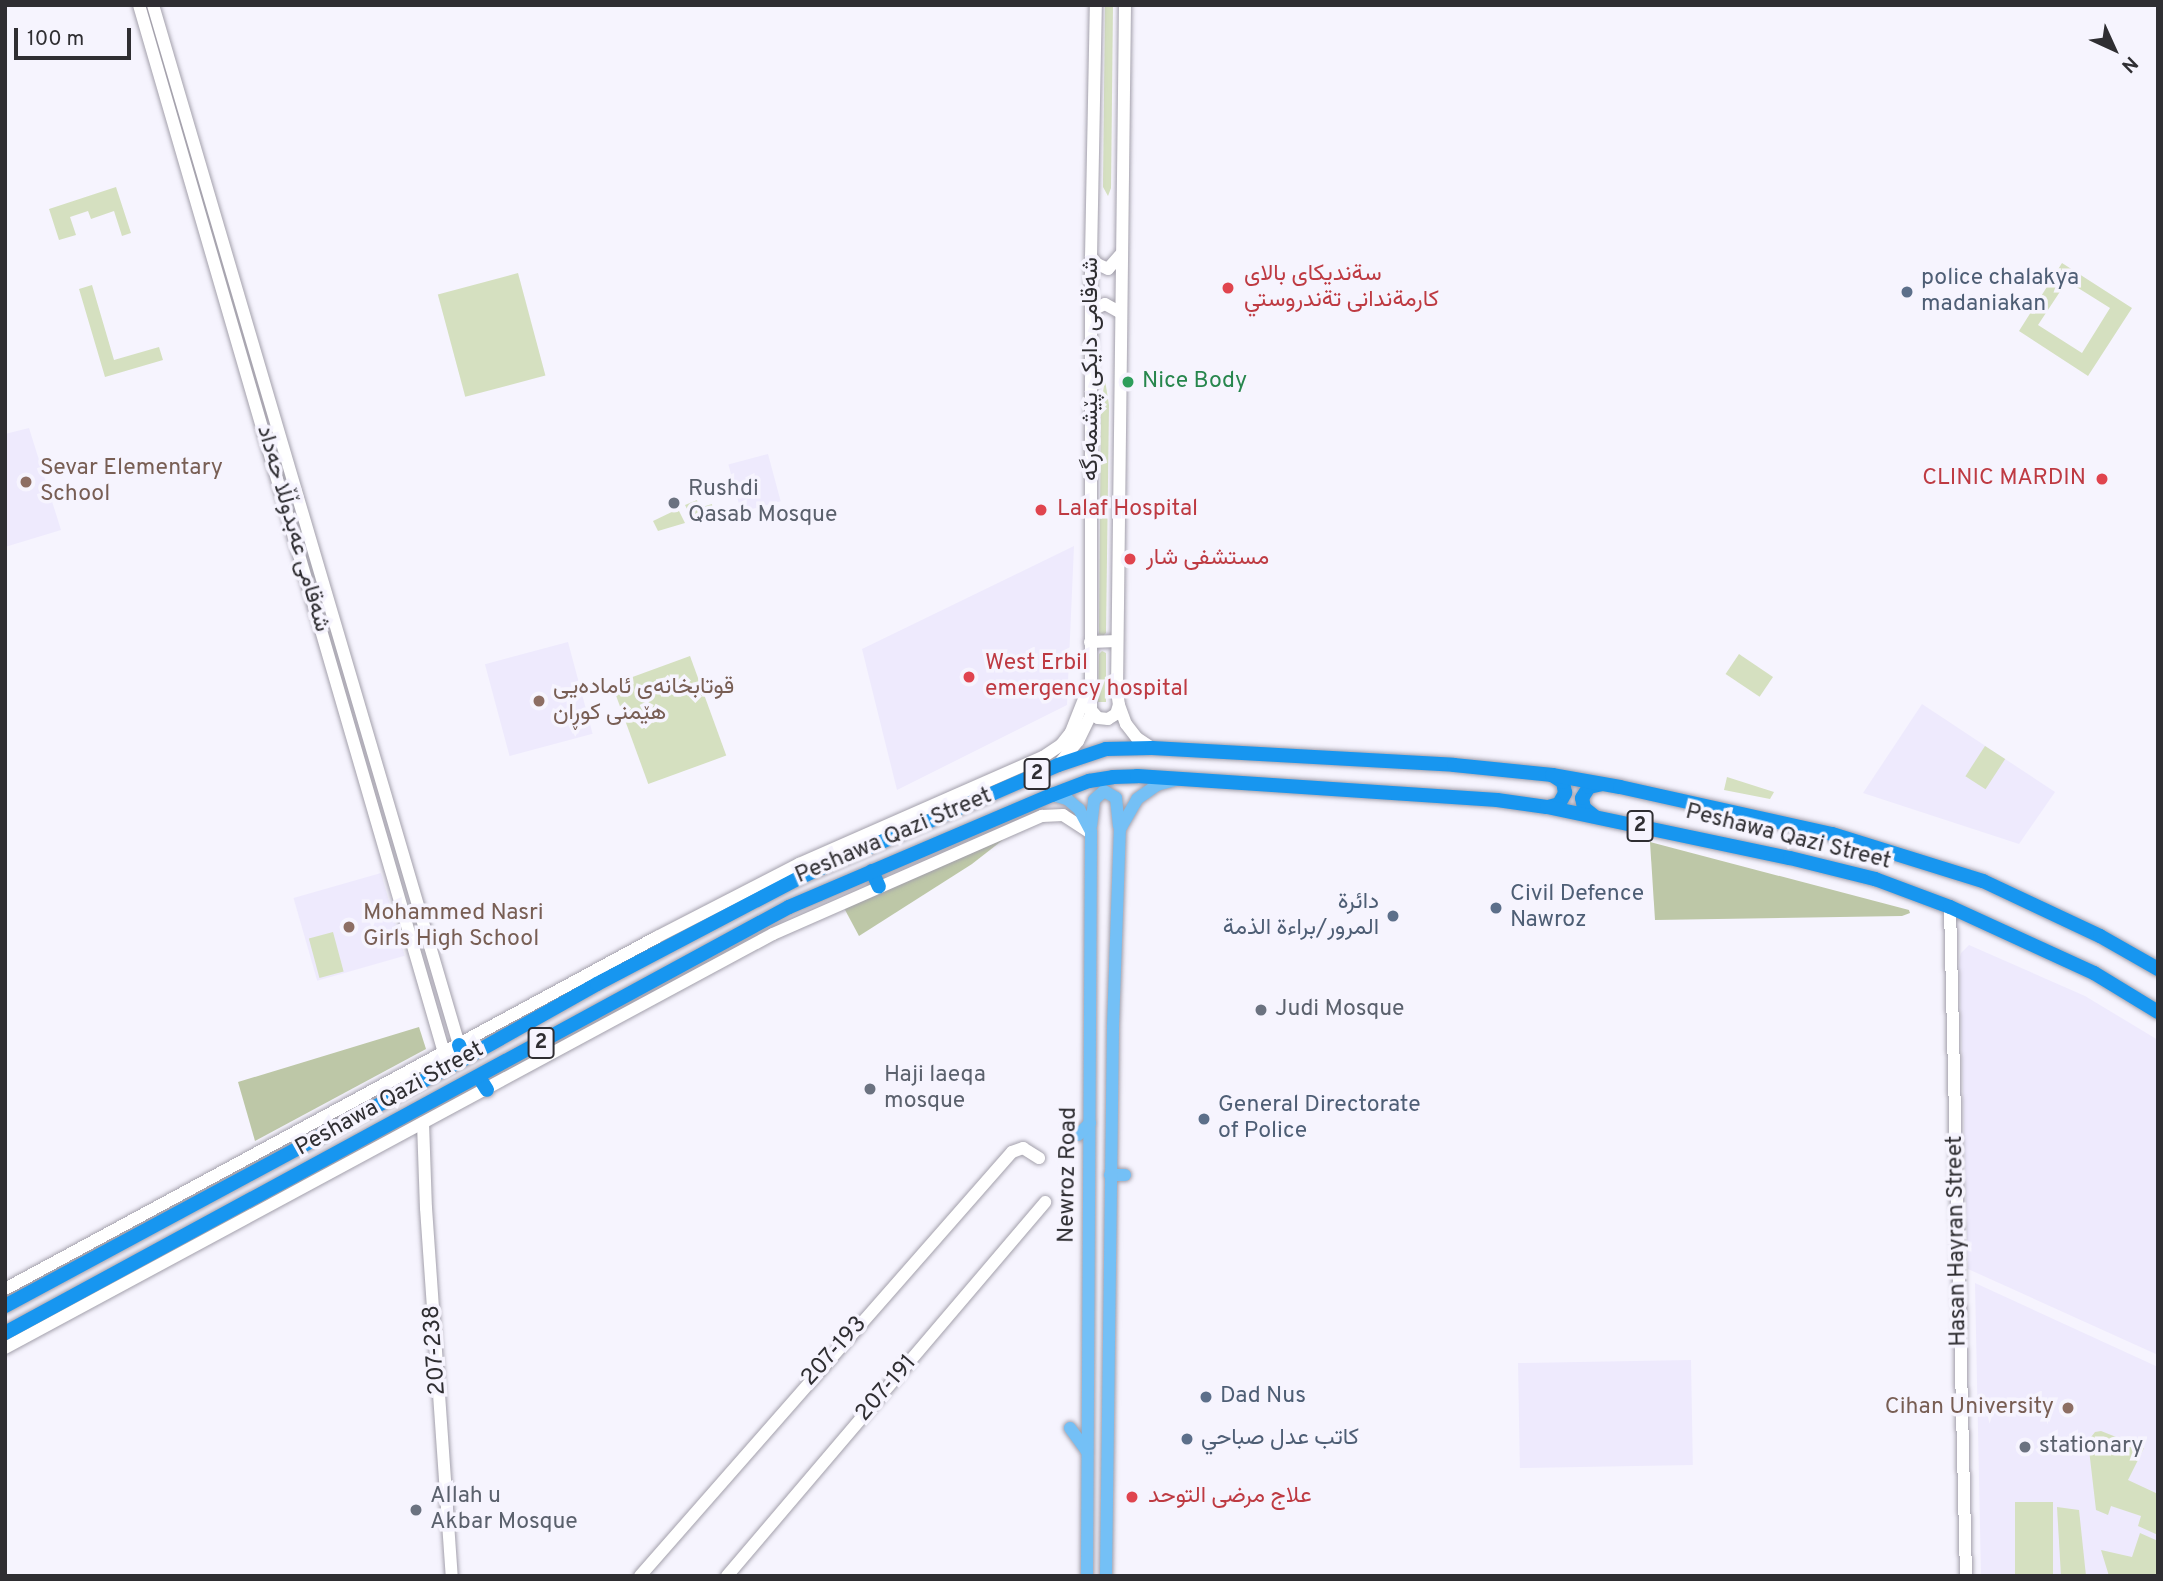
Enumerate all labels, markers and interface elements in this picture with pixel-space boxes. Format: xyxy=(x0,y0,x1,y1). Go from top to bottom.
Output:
scale bar xyxy=(18,14,135,58)
north arrow xyxy=(2079,14,2149,84)
text: 100 m xyxy=(27,26,84,53)
text: N xyxy=(2116,51,2142,77)
street label: شەقامی دایکی پێشمەرگە xyxy=(1078,257,1106,481)
place label: سةنديكاى بالاى كارمةندانى تةندروستي xyxy=(1244,261,1439,315)
place label: police chalakya madaniakan xyxy=(1921,265,2079,319)
marker: سةنديكاى بالاى كارمةندانى تةندروستي xyxy=(1218,278,1238,298)
marker: police chalakya madaniakan xyxy=(1899,284,1915,300)
place label: Nice Body xyxy=(1142,368,1247,396)
marker: Nice Body xyxy=(1120,374,1136,390)
street label: شەقامی عەبدوڵڵا حەداد xyxy=(249,423,335,635)
place label: Sevar Elementary School xyxy=(40,455,223,509)
place label: CLINIC MARDIN xyxy=(1922,465,2086,493)
marker: CLINIC MARDIN xyxy=(2092,469,2112,489)
marker: Sevar Elementary School xyxy=(18,474,34,490)
place label: Rushdi Qasab Mosque xyxy=(688,476,837,530)
marker: Rushdi Qasab Mosque xyxy=(666,495,682,511)
place label: Lalaf Hospital xyxy=(1057,496,1198,524)
marker: Lalaf Hospital xyxy=(1031,500,1051,520)
place label: مستشفى شار xyxy=(1146,545,1269,573)
marker: مستشفى شار xyxy=(1120,549,1140,569)
place label: West Erbil emergency hospital xyxy=(985,650,1189,704)
marker: West Erbil emergency hospital xyxy=(959,667,979,687)
place label: قوتابخانەی ئامادەیی هێمنی کوڕان xyxy=(553,674,734,728)
marker: قوتابخانەی ئامادەیی هێمنی کوڕان xyxy=(531,693,547,709)
road number: 2 xyxy=(1023,756,1051,792)
street label: Peshawa Qazi Street xyxy=(792,783,996,891)
street label: Peshawa Qazi Street xyxy=(1682,799,1894,877)
road number: 2 xyxy=(1626,808,1654,844)
place label: Civil Defence Nawroz xyxy=(1510,881,1644,935)
place label: دائرة المرور/براءة الذمة xyxy=(1223,889,1379,943)
place label: Mohammed Nasri Girls High School xyxy=(363,900,544,954)
marker: Civil Defence Nawroz xyxy=(1488,900,1504,916)
marker: دائرة المرور/براءة الذمة xyxy=(1385,908,1401,924)
marker: Mohammed Nasri Girls High School xyxy=(341,919,357,935)
place label: Judi Mosque xyxy=(1275,996,1404,1024)
marker: Judi Mosque xyxy=(1253,1002,1269,1018)
road number: 2 xyxy=(527,1026,555,1060)
street label: Peshawa Qazi Street xyxy=(291,1037,489,1163)
place label: Haji laeqa mosque xyxy=(884,1062,986,1116)
marker: Haji laeqa mosque xyxy=(862,1081,878,1097)
place label: General Directorate of Police xyxy=(1218,1092,1421,1146)
street label: Newroz Road xyxy=(1054,1107,1084,1243)
marker: General Directorate of Police xyxy=(1196,1111,1212,1127)
street label: Hasan Hayran Street xyxy=(1942,1135,1974,1347)
street label: 207-238 xyxy=(419,1304,453,1396)
street label: 207-193 xyxy=(797,1311,873,1393)
street label: 207-191 xyxy=(851,1350,923,1428)
place label: Dad Nus xyxy=(1220,1383,1306,1411)
marker: Dad Nus xyxy=(1198,1389,1214,1405)
place label: Cihan University xyxy=(1885,1394,2054,1422)
marker: Cihan University xyxy=(2060,1400,2076,1416)
place label: كاتب عدل صباحي xyxy=(1201,1425,1359,1453)
marker: كاتب عدل صباحي xyxy=(1179,1431,1195,1447)
place label: stationary xyxy=(2039,1433,2143,1461)
marker: stationary xyxy=(2017,1439,2033,1455)
place label: Allah u Akbar Mosque xyxy=(430,1483,578,1537)
place label: علاج مرضى التوحد xyxy=(1148,1483,1312,1511)
marker: علاج مرضى التوحد xyxy=(1122,1487,1142,1507)
marker: Allah u Akbar Mosque xyxy=(408,1502,424,1518)

